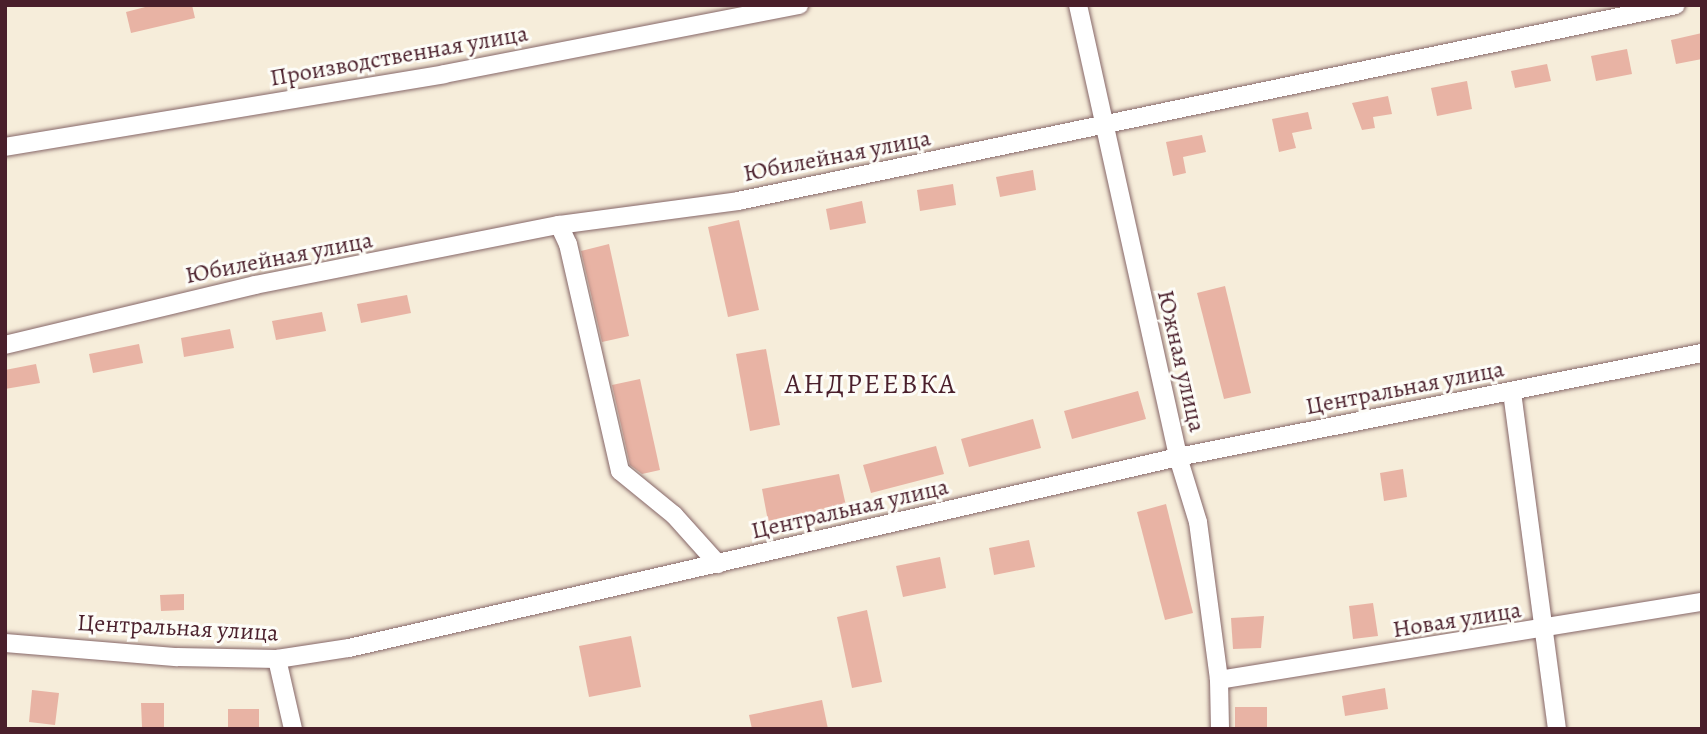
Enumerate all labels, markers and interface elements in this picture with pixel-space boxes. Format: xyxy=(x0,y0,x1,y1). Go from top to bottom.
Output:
street label: Производственная улица xyxy=(268,19,530,93)
street label: Юбилейная улица xyxy=(741,124,933,188)
street label: Юбилейная улица xyxy=(183,226,375,290)
street label: Южная улица xyxy=(1151,287,1211,435)
street label: Центральная улица xyxy=(1303,355,1507,421)
district label: АНДРЕЕВКА xyxy=(786,367,956,401)
street label: Центральная улица xyxy=(749,472,951,546)
street label: Новая улица xyxy=(1391,596,1523,644)
street label: Центральная улица xyxy=(77,608,279,648)

